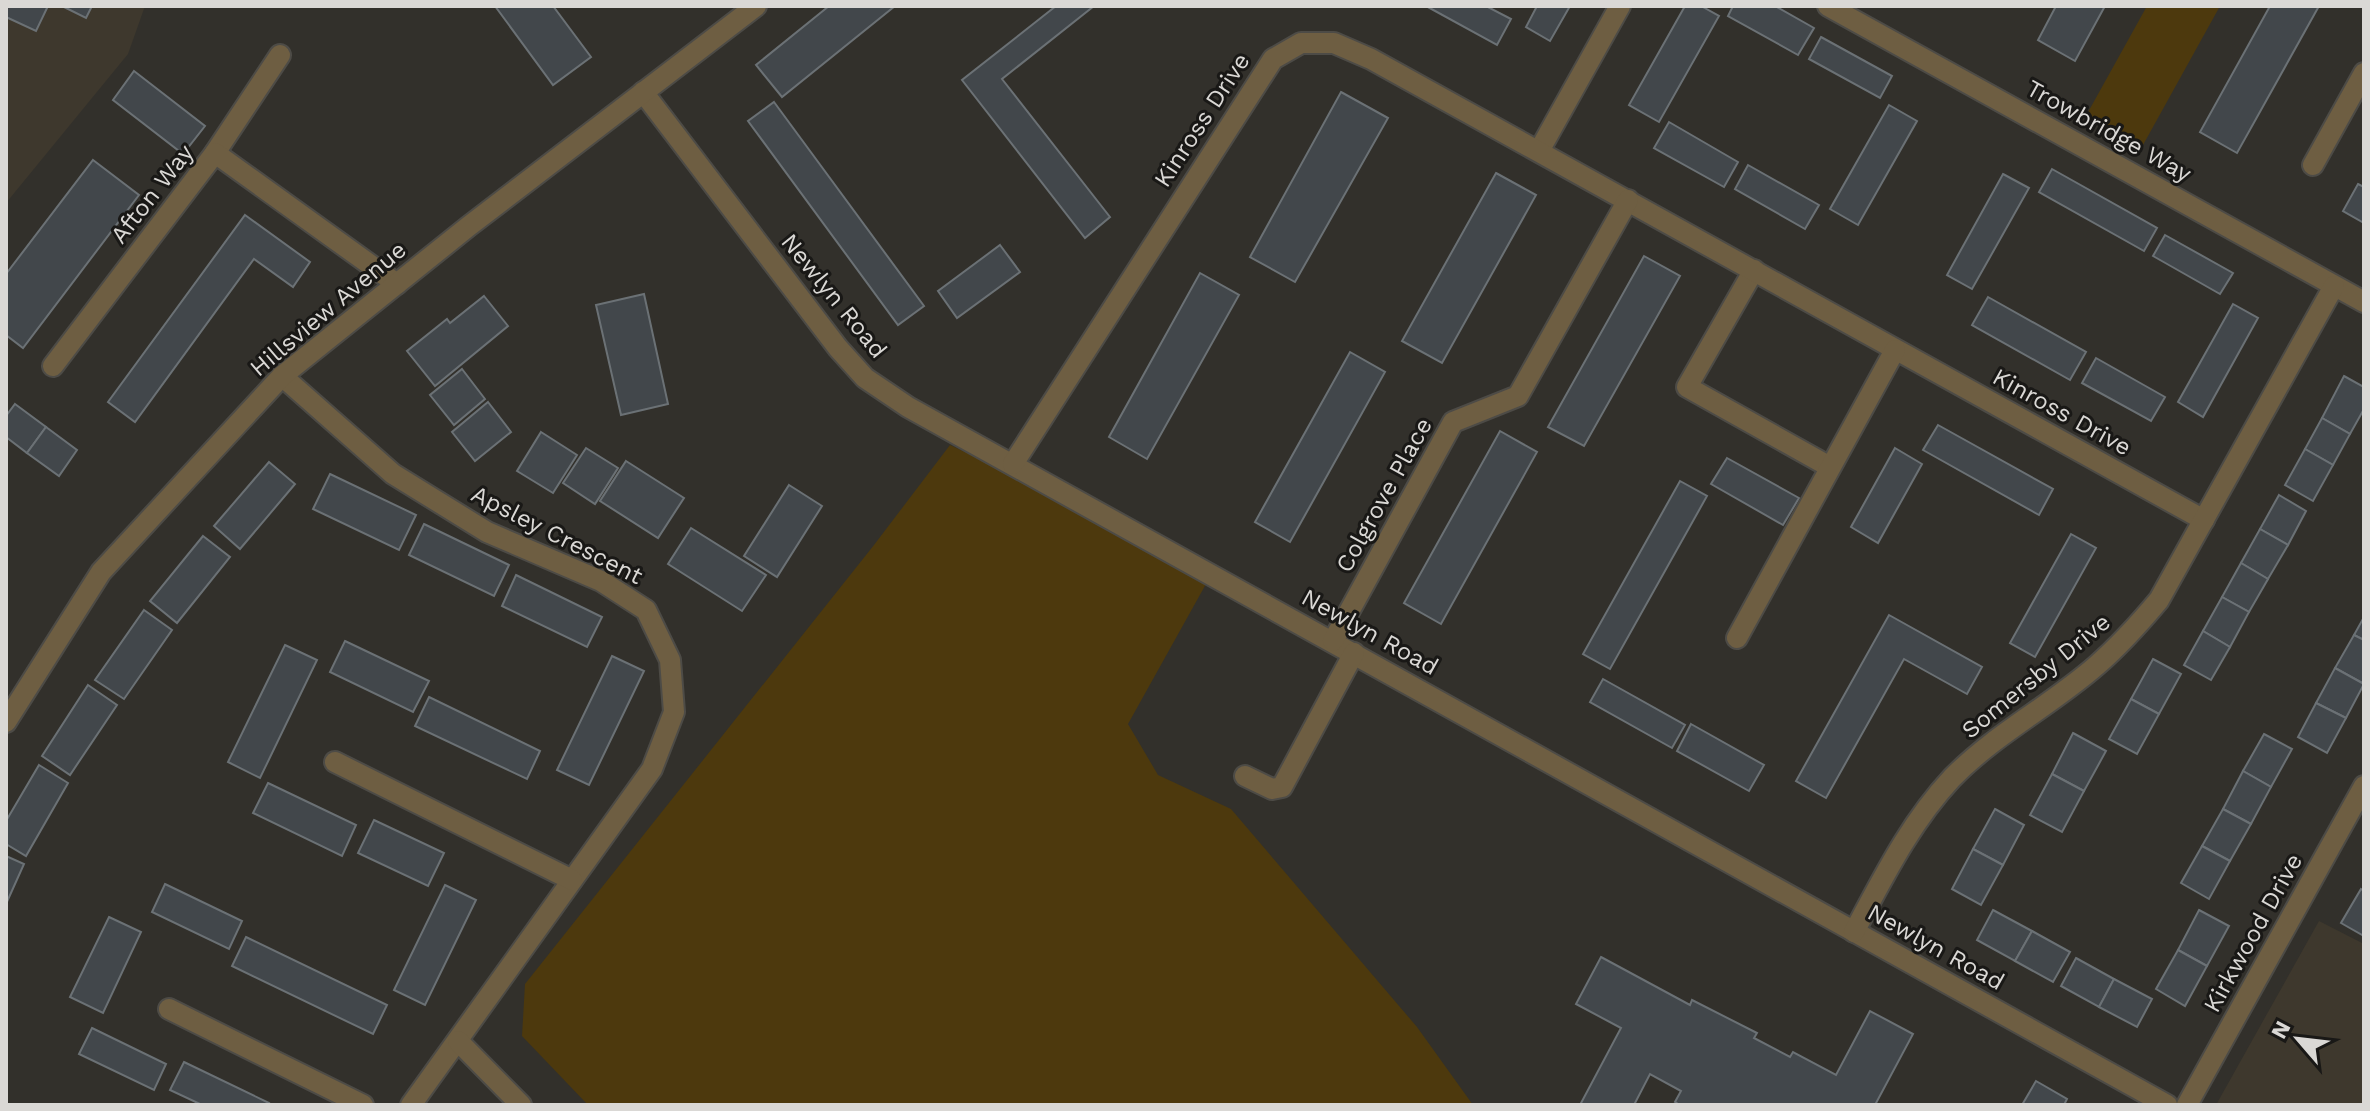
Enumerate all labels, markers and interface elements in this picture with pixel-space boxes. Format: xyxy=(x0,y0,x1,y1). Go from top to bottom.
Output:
street label: Kinross Drive xyxy=(1148,48,1256,192)
street label: Trowbridge Way xyxy=(2022,74,2197,188)
street label: Afton Way xyxy=(105,138,200,249)
street label: Newlyn Road xyxy=(775,228,893,364)
street label: Hillsview Avenue xyxy=(244,236,412,382)
street label: Kinross Drive xyxy=(1988,362,2136,462)
street label: Colgrove Place xyxy=(1330,413,1438,577)
street label: Apsley Crescent xyxy=(467,480,647,590)
street label: Newlyn Road xyxy=(1297,583,1443,681)
street label: Somersby Drive xyxy=(1956,608,2116,744)
street label: Kirkwood Drive xyxy=(2198,849,2308,1017)
street label: Newlyn Road xyxy=(1863,898,2009,996)
north arrow xyxy=(2258,999,2338,1079)
text: N xyxy=(2266,1017,2296,1043)

